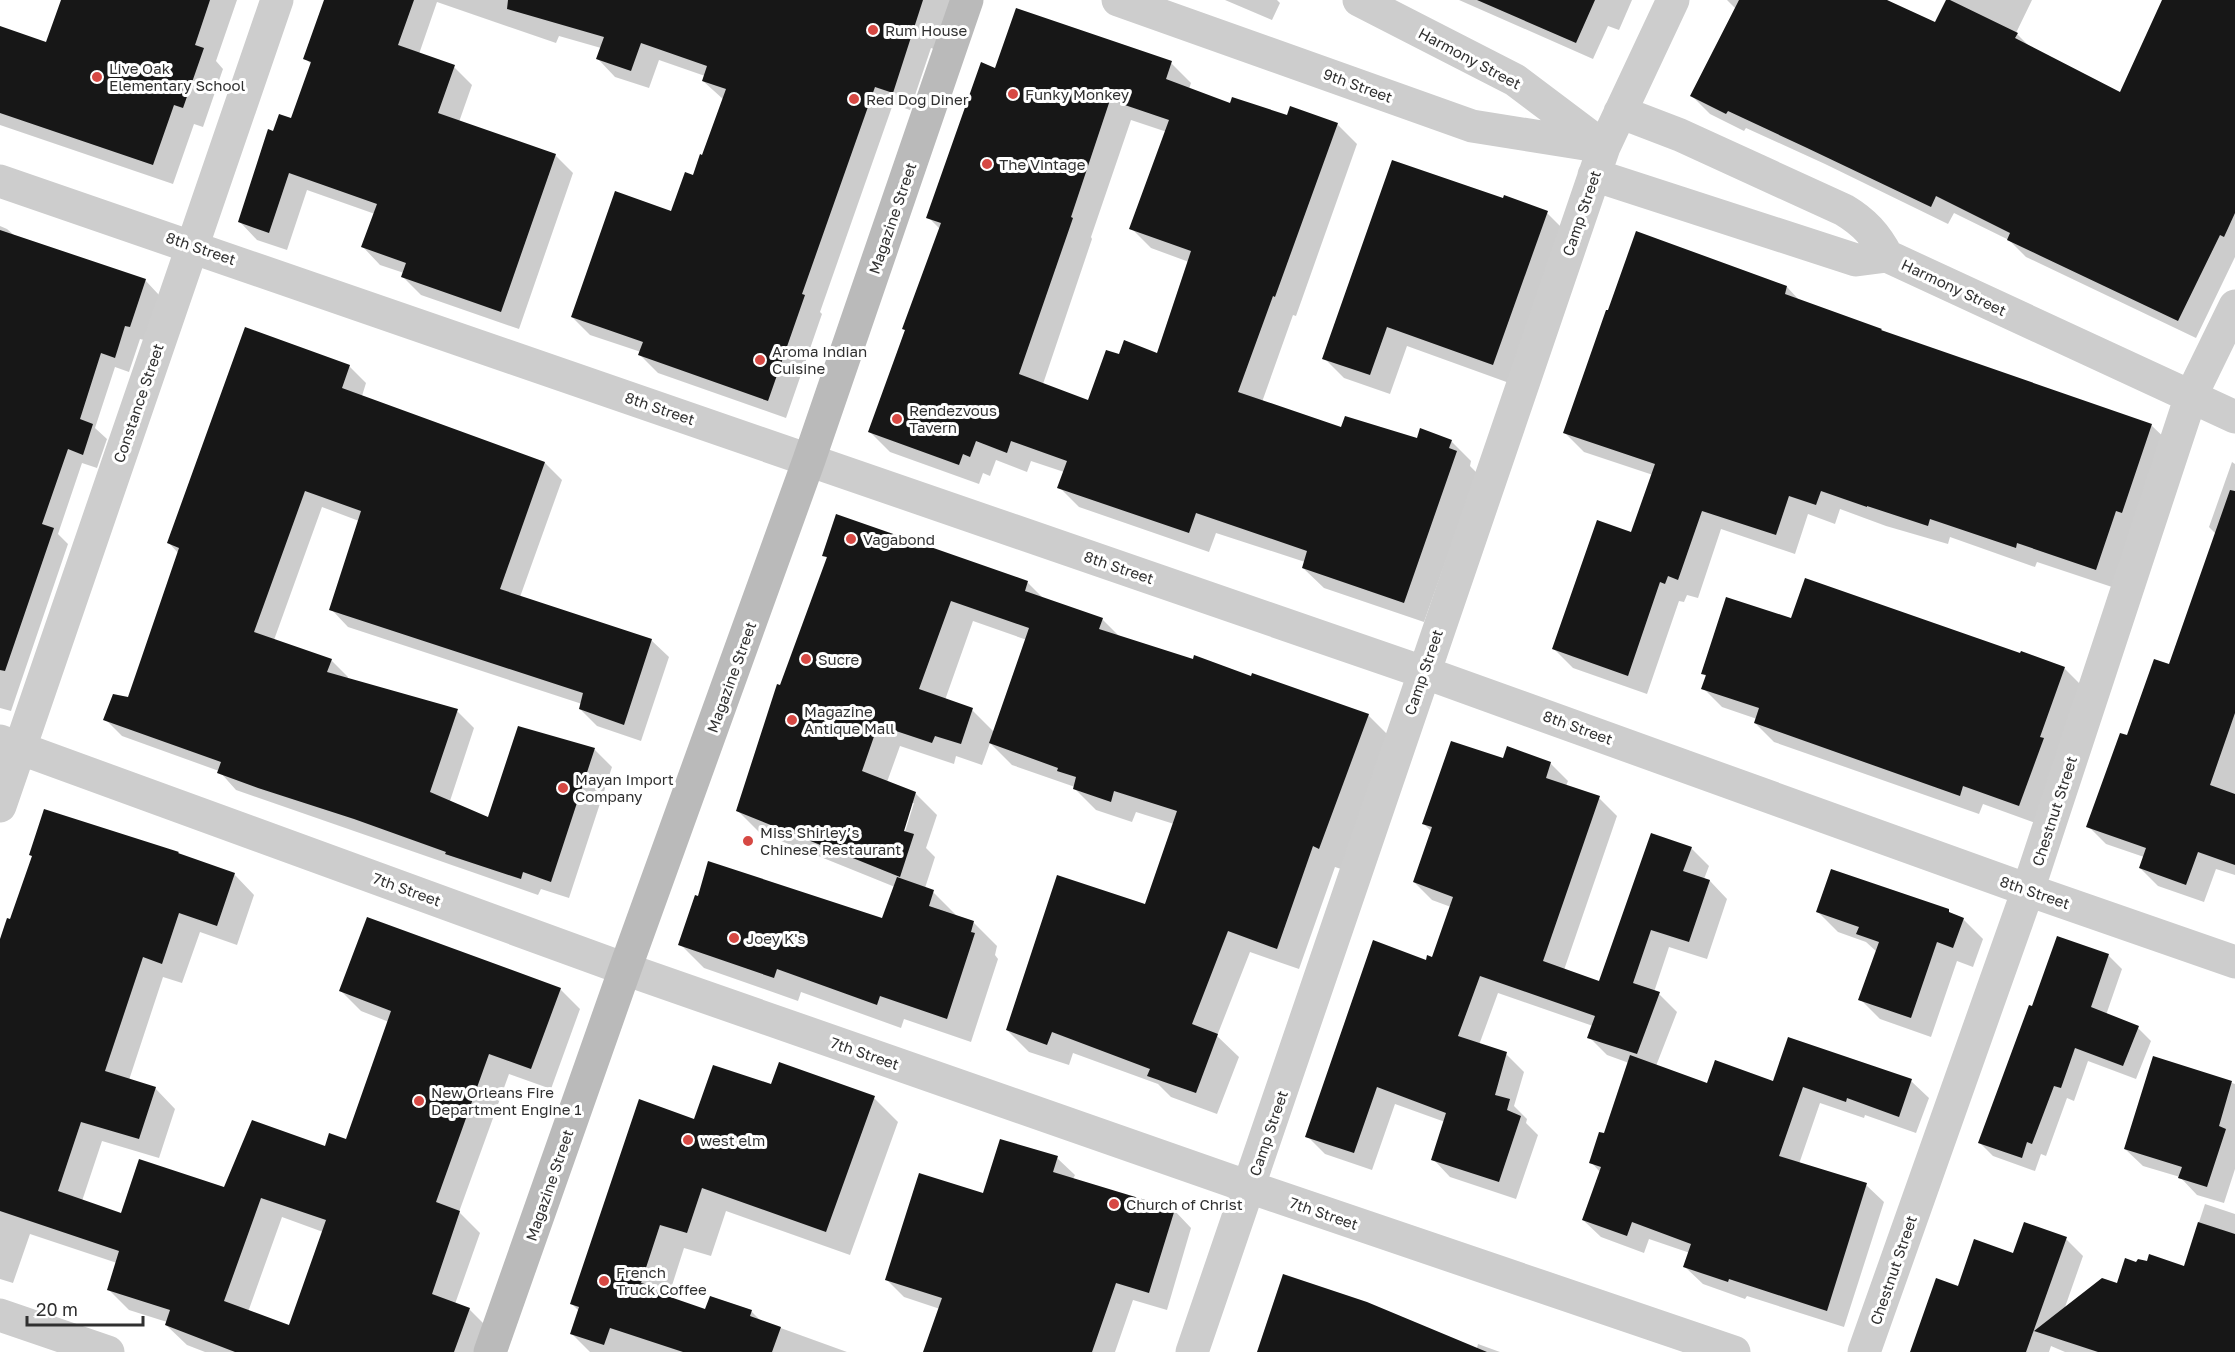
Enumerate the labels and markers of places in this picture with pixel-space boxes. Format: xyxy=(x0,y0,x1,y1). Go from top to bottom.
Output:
place label: Rum House xyxy=(885,21,967,39)
marker: Rum House xyxy=(866,23,880,37)
place label: Live Oak Elementary School xyxy=(109,59,245,94)
marker: Live Oak Elementary School xyxy=(90,70,104,84)
place label: Funky Monkey xyxy=(1025,85,1130,103)
marker: Funky Monkey xyxy=(1006,87,1020,101)
place label: Red Dog Diner xyxy=(866,90,969,108)
marker: Red Dog Diner xyxy=(847,92,861,106)
place label: The Vintage xyxy=(999,155,1086,173)
marker: The Vintage xyxy=(980,157,994,171)
place label: Aroma Indian Cuisine xyxy=(772,342,867,377)
marker: Aroma Indian Cuisine xyxy=(753,353,767,367)
place label: Rendezvous Tavern xyxy=(909,401,997,436)
marker: Rendezvous Tavern xyxy=(890,412,904,426)
place label: Vagabond xyxy=(863,530,935,548)
marker: Vagabond xyxy=(844,532,858,546)
place label: Sucre xyxy=(818,650,860,668)
marker: Sucre xyxy=(799,652,813,666)
place label: Magazine Antique Mall xyxy=(804,702,895,737)
marker: Magazine Antique Mall xyxy=(785,713,799,727)
place label: Mayan Import Company xyxy=(575,770,674,805)
marker: Mayan Import Company xyxy=(556,781,570,795)
place label: Miss Shirley’s Chinese Restaurant xyxy=(760,823,901,858)
marker: Miss Shirley’s Chinese Restaurant xyxy=(741,834,755,848)
place label: Joey K's xyxy=(746,929,806,947)
marker: Joey K's xyxy=(727,931,741,945)
place label: New Orleans Fire Department Engine 1 xyxy=(431,1083,581,1118)
marker: New Orleans Fire Department Engine 1 xyxy=(412,1094,426,1108)
place label: west elm xyxy=(700,1131,765,1149)
marker: west elm xyxy=(681,1133,695,1147)
place label: Church of Christ xyxy=(1126,1195,1243,1213)
marker: Church of Christ xyxy=(1107,1197,1121,1211)
place label: French Truck Coffee xyxy=(616,1263,707,1298)
marker: French Truck Coffee xyxy=(597,1274,611,1288)

